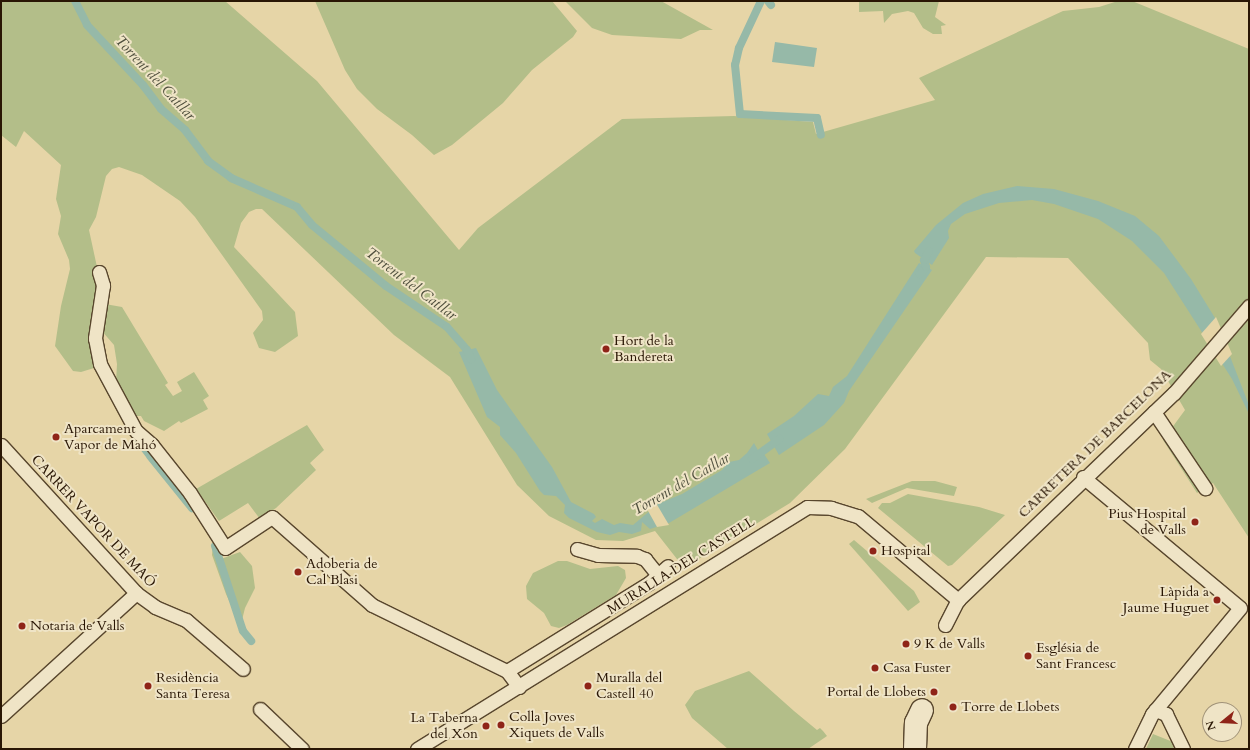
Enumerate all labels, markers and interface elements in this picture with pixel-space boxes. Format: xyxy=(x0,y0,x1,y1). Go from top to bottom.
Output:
water label: Torrent del Catllar xyxy=(111,32,199,124)
water label: Torrent del Catllar xyxy=(362,244,460,324)
place label: Hort de la Bandereta xyxy=(614,333,674,366)
marker: Hort de la Bandereta xyxy=(601,344,611,354)
street label: CARRETERA DE BARCELONA xyxy=(1015,366,1175,522)
place label: Aparcament Vapor de Mahó xyxy=(64,421,156,454)
marker: Aparcament Vapor de Mahó xyxy=(51,432,61,442)
water label: Torrent del Catllar xyxy=(629,449,733,519)
street label: CARRER VAPOR DE MAÓ xyxy=(27,452,159,590)
place label: Pius Hospital de Valls xyxy=(1108,506,1186,538)
street label: MURALLA DEL CASTELL xyxy=(604,514,758,618)
marker: Pius Hospital de Valls xyxy=(1189,516,1201,528)
place label: Hospital xyxy=(881,543,930,559)
marker: Hospital xyxy=(868,546,878,556)
place label: Adoberia de Cal Blasi xyxy=(306,556,378,588)
marker: Adoberia de Cal Blasi xyxy=(293,567,303,577)
place label: Làpida a Jaume Huguet xyxy=(1123,584,1209,616)
marker: Làpida a Jaume Huguet xyxy=(1212,595,1222,605)
place label: Notaria de Valls xyxy=(30,618,125,634)
marker: Notaria de Valls xyxy=(17,621,27,631)
place label: 9 K de Valls xyxy=(914,636,985,652)
marker: 9 K de Valls xyxy=(901,639,911,649)
place label: Església de Sant Francesc xyxy=(1036,640,1116,672)
marker: Església de Sant Francesc xyxy=(1023,651,1033,661)
place label: Casa Fuster xyxy=(883,660,950,676)
marker: Casa Fuster xyxy=(870,663,880,673)
place label: Residència Santa Teresa xyxy=(156,670,230,702)
place label: Muralla del Castell 40 xyxy=(596,670,662,702)
marker: Residència Santa Teresa xyxy=(143,681,153,691)
marker: Muralla del Castell 40 xyxy=(583,681,593,691)
place label: Portal de Llobets xyxy=(827,684,926,700)
marker: Portal de Llobets xyxy=(929,687,939,697)
place label: Torre de Llobets xyxy=(961,699,1059,715)
marker: Torre de Llobets xyxy=(948,702,958,712)
north arrow xyxy=(1202,702,1242,742)
place label: Colla Joves Xiquets de Valls xyxy=(509,709,604,742)
place label: La Taberna del Xon xyxy=(410,710,478,742)
text: N xyxy=(1202,719,1220,732)
marker: Colla Joves Xiquets de Valls xyxy=(496,720,506,730)
marker: La Taberna del Xon xyxy=(481,721,491,731)

